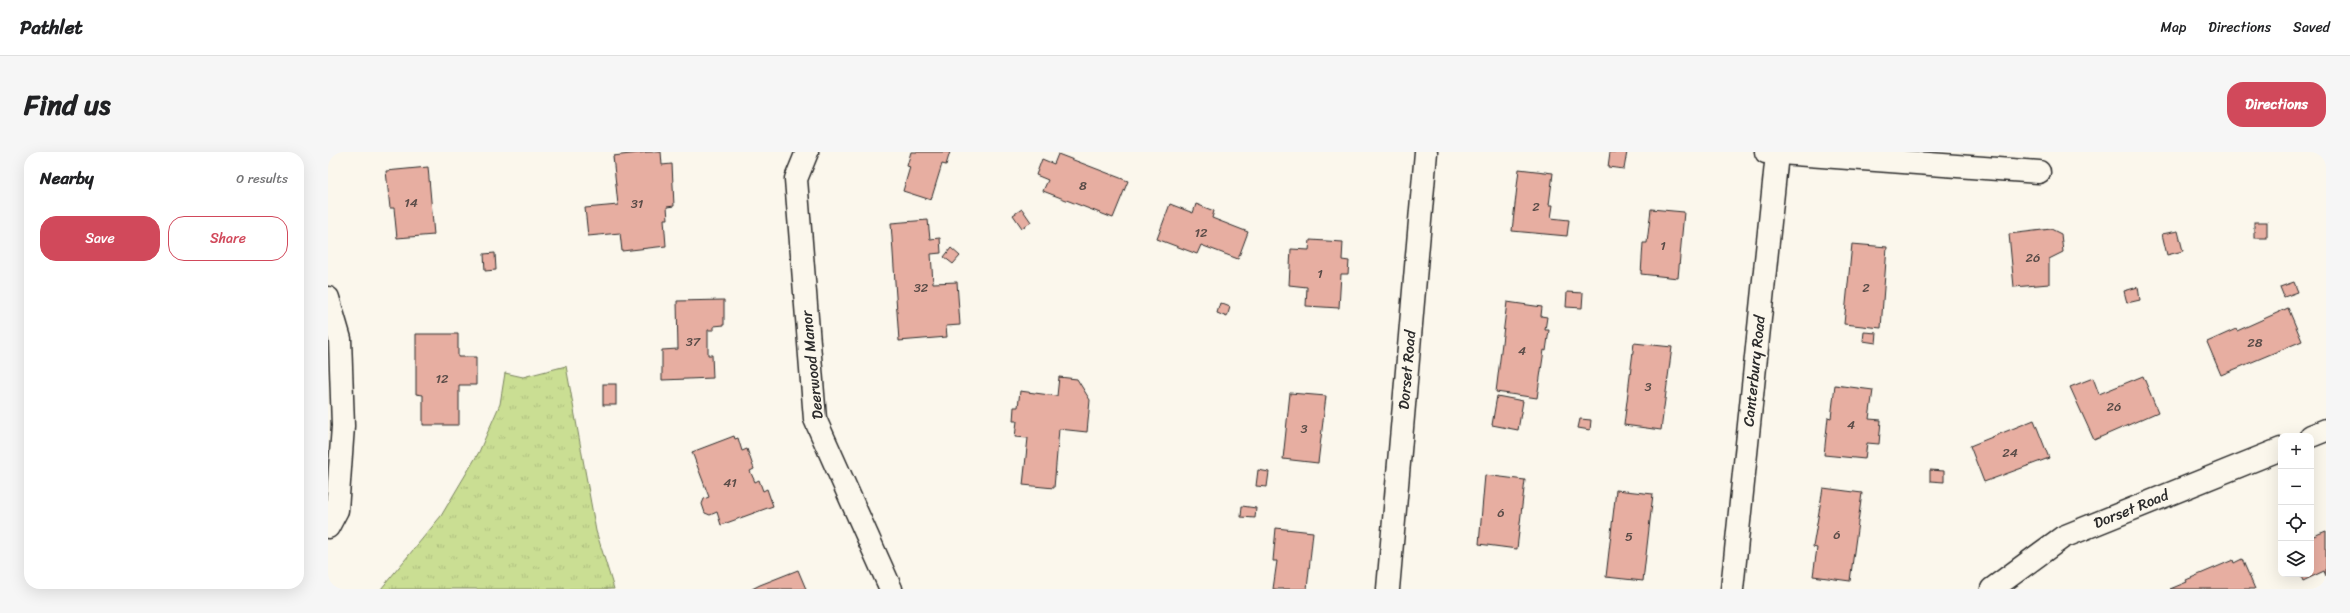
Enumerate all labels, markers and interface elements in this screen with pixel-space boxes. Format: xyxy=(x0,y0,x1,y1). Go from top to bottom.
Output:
text: Pathlet xyxy=(20,11,83,44)
text: Map xyxy=(2160,15,2186,40)
text: Directions xyxy=(2208,15,2271,40)
text: Saved xyxy=(2293,15,2330,40)
text: Find us xyxy=(24,80,111,129)
button: Directions xyxy=(2227,82,2326,127)
text: Nearby xyxy=(40,163,94,193)
text: 0 results xyxy=(236,167,288,190)
house number: 8 xyxy=(1079,174,1087,197)
house number: 14 xyxy=(404,191,418,214)
house number: 31 xyxy=(631,192,644,215)
house number: 2 xyxy=(1532,195,1540,218)
button: Save xyxy=(40,216,160,261)
button: Share xyxy=(168,216,288,261)
house number: 12 xyxy=(1194,221,1208,244)
house number: 1 xyxy=(1660,234,1666,257)
house number: 26 xyxy=(2026,246,2040,269)
house number: 1 xyxy=(1317,262,1323,285)
house number: 32 xyxy=(914,276,929,299)
house number: 2 xyxy=(1862,276,1870,299)
street label: Deerwood Manor xyxy=(793,309,831,421)
street label: Canterbury Road xyxy=(1735,313,1773,428)
street label: Dorset Road xyxy=(1391,328,1423,411)
house number: 37 xyxy=(686,330,702,353)
house number: 28 xyxy=(2247,331,2263,354)
house number: 4 xyxy=(1518,339,1526,362)
house number: 12 xyxy=(435,367,449,390)
house number: 3 xyxy=(1644,375,1652,398)
house number: 26 xyxy=(2107,395,2121,418)
house number: 4 xyxy=(1847,413,1855,436)
house number: 3 xyxy=(1300,417,1308,440)
map controls xyxy=(2278,433,2314,577)
button: + xyxy=(2278,433,2314,469)
house number: 24 xyxy=(2002,441,2018,464)
button: − xyxy=(2278,469,2314,505)
house number: 41 xyxy=(723,471,737,494)
street label: Dorset Road xyxy=(2089,482,2174,536)
house number: 6 xyxy=(1497,501,1505,524)
button: locate xyxy=(2278,505,2314,541)
house number: 6 xyxy=(1833,523,1841,546)
house number: 5 xyxy=(1625,525,1633,548)
button: layers xyxy=(2278,541,2314,577)

